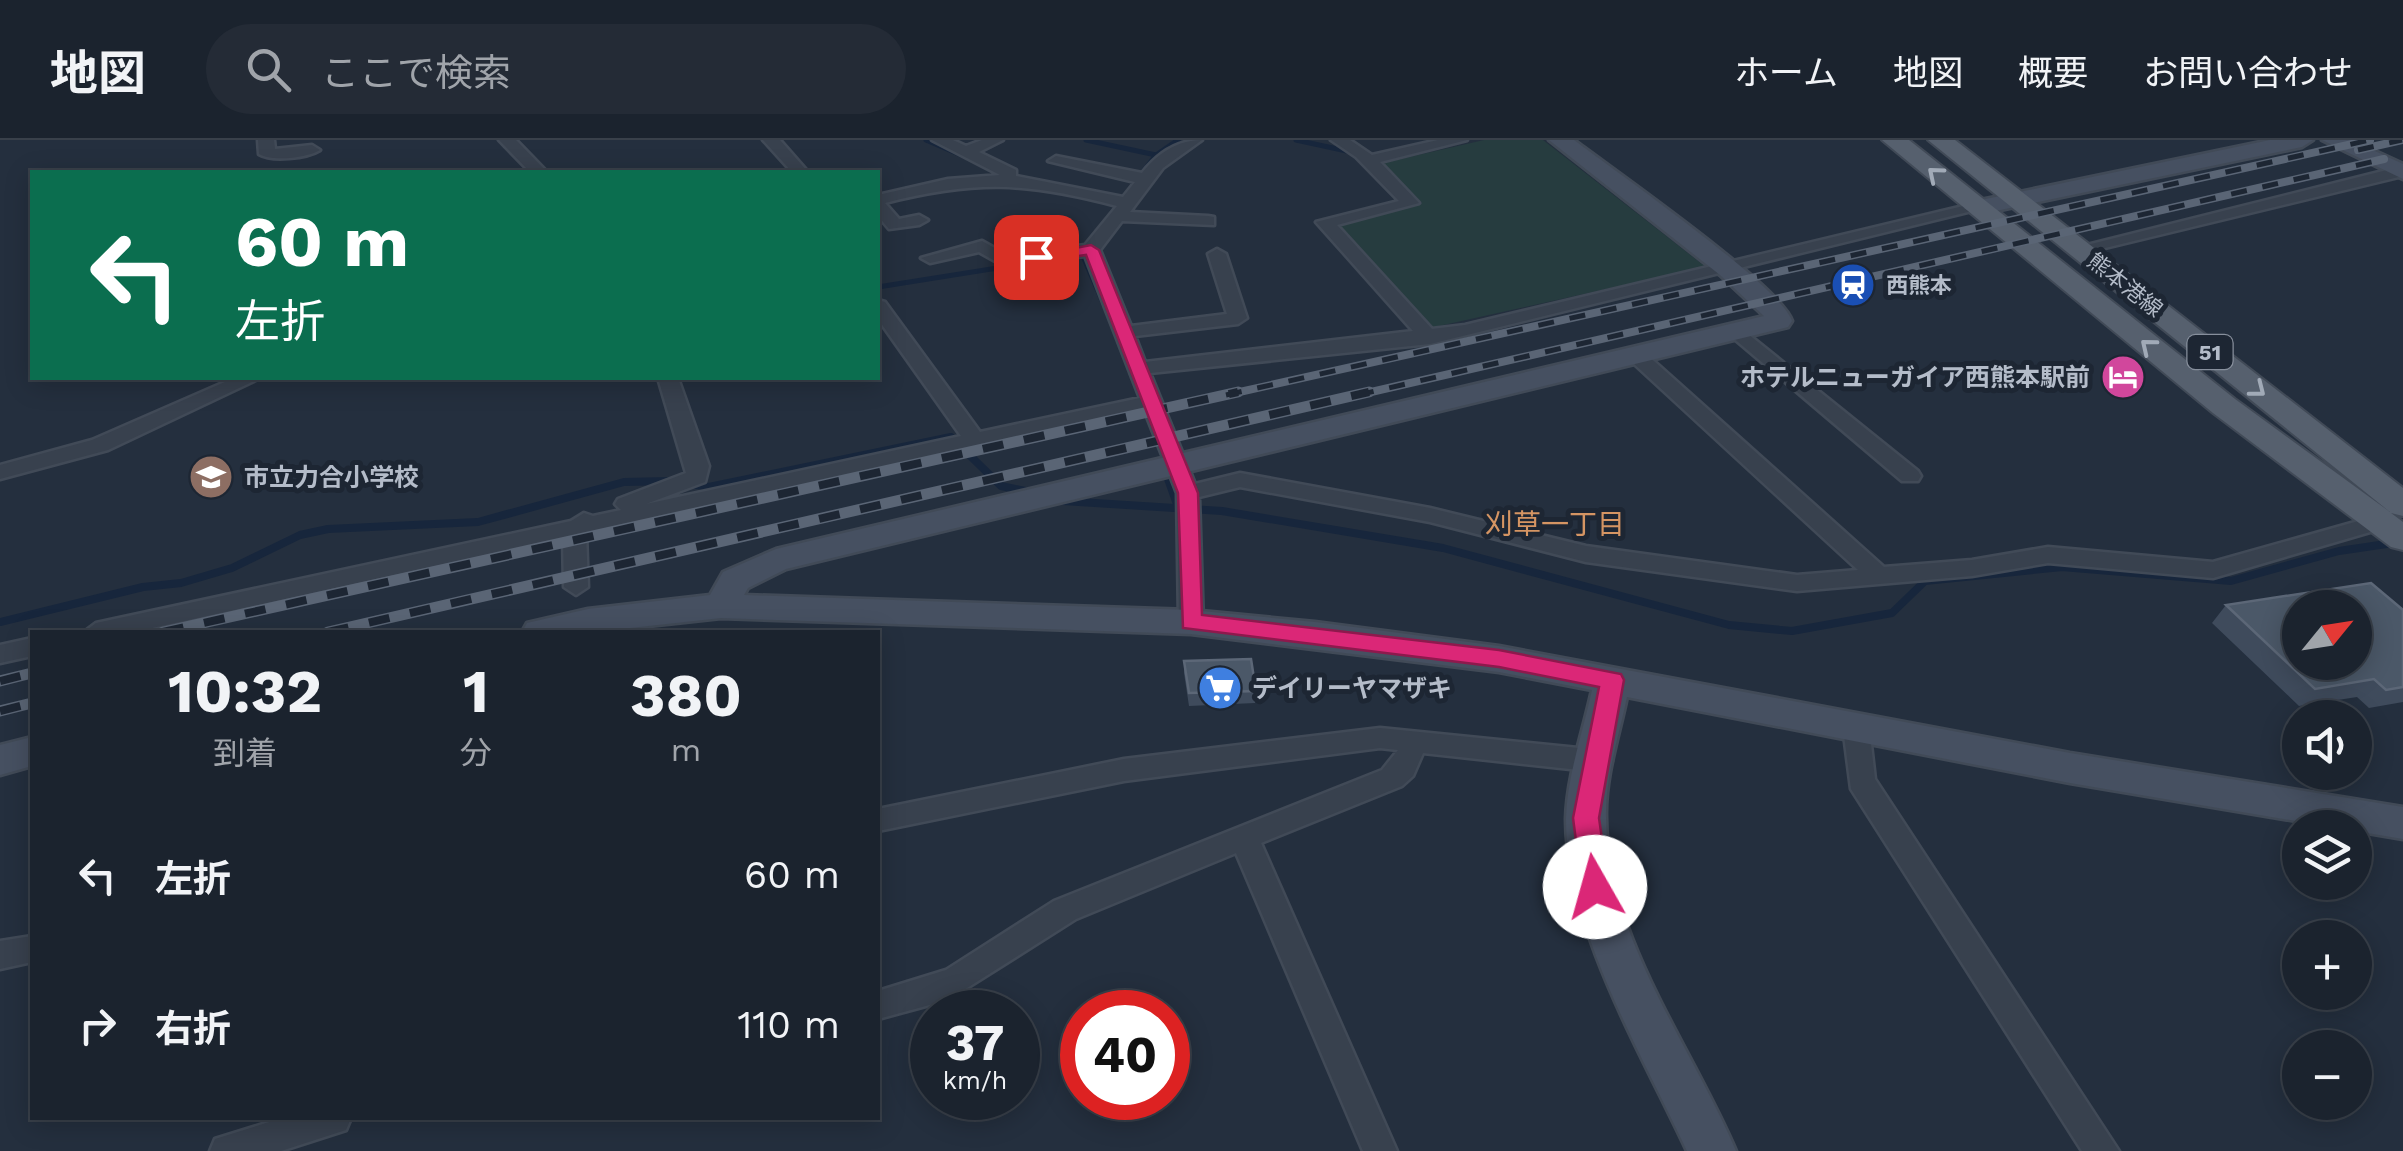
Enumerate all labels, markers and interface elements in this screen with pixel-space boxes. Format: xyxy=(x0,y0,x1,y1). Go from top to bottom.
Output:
search box xyxy=(206,24,906,114)
icon: search xyxy=(241,42,296,97)
text: 地図 xyxy=(50,45,146,102)
text: ここで検索 xyxy=(321,51,511,95)
text: ホーム xyxy=(1734,52,1838,94)
text: 地図 xyxy=(1893,52,1963,94)
text: 概要 xyxy=(2018,52,2088,94)
text: お問い合わせ xyxy=(2143,52,2353,94)
one-way arrow xyxy=(1929,168,1947,186)
text: 60 m xyxy=(235,201,409,283)
icon: left xyxy=(70,210,200,340)
pin xyxy=(994,215,1079,300)
icon: arrive xyxy=(1009,230,1064,285)
street label: 熊本港線 xyxy=(2083,248,2167,322)
station icon: 西熊本 xyxy=(1830,262,1876,308)
place label: 西熊本 xyxy=(1886,273,1952,298)
text: 左折 xyxy=(235,295,325,348)
road number: 51 xyxy=(2188,335,2232,369)
one-way arrow xyxy=(2142,340,2160,357)
hotel icon: ホテルニューガイア西熊本駅前 xyxy=(2100,354,2146,400)
place label: ホテルニューガイア西熊本駅前 xyxy=(1740,363,2090,392)
one-way arrow xyxy=(2247,378,2265,396)
school or university icon: 市立力合小学校 xyxy=(188,454,234,500)
place label: 市立力合小学校 xyxy=(244,463,419,492)
district label: 刈草一丁目 xyxy=(1485,508,1625,541)
north arrow xyxy=(2282,590,2372,680)
map controls xyxy=(2282,590,2372,1120)
text: 10:32 xyxy=(168,656,322,727)
text: 1 xyxy=(463,656,489,727)
text: 380 xyxy=(630,660,742,731)
supermarket icon: デイリーヤマザキ xyxy=(1197,665,1243,711)
place label: デイリーヤマザキ xyxy=(1252,674,1452,703)
button: sound xyxy=(2282,700,2372,790)
text: m xyxy=(671,731,701,769)
text: 到着 xyxy=(213,734,277,772)
text: 分 xyxy=(460,734,492,772)
button: layers xyxy=(2282,810,2372,900)
position arrow xyxy=(1543,835,1647,939)
icon: left xyxy=(70,848,125,903)
text: 60 m xyxy=(744,853,840,897)
text: 左折 xyxy=(155,857,231,901)
button: + xyxy=(2282,920,2372,1010)
speed limit sign: 40 xyxy=(1060,990,1190,1120)
icon: right xyxy=(70,998,125,1053)
text: 110 m xyxy=(738,1003,840,1047)
text: 右折 xyxy=(155,1007,231,1051)
text: 37 xyxy=(946,1013,1004,1072)
button: − xyxy=(2282,1030,2372,1120)
text: km/h xyxy=(943,1066,1007,1095)

